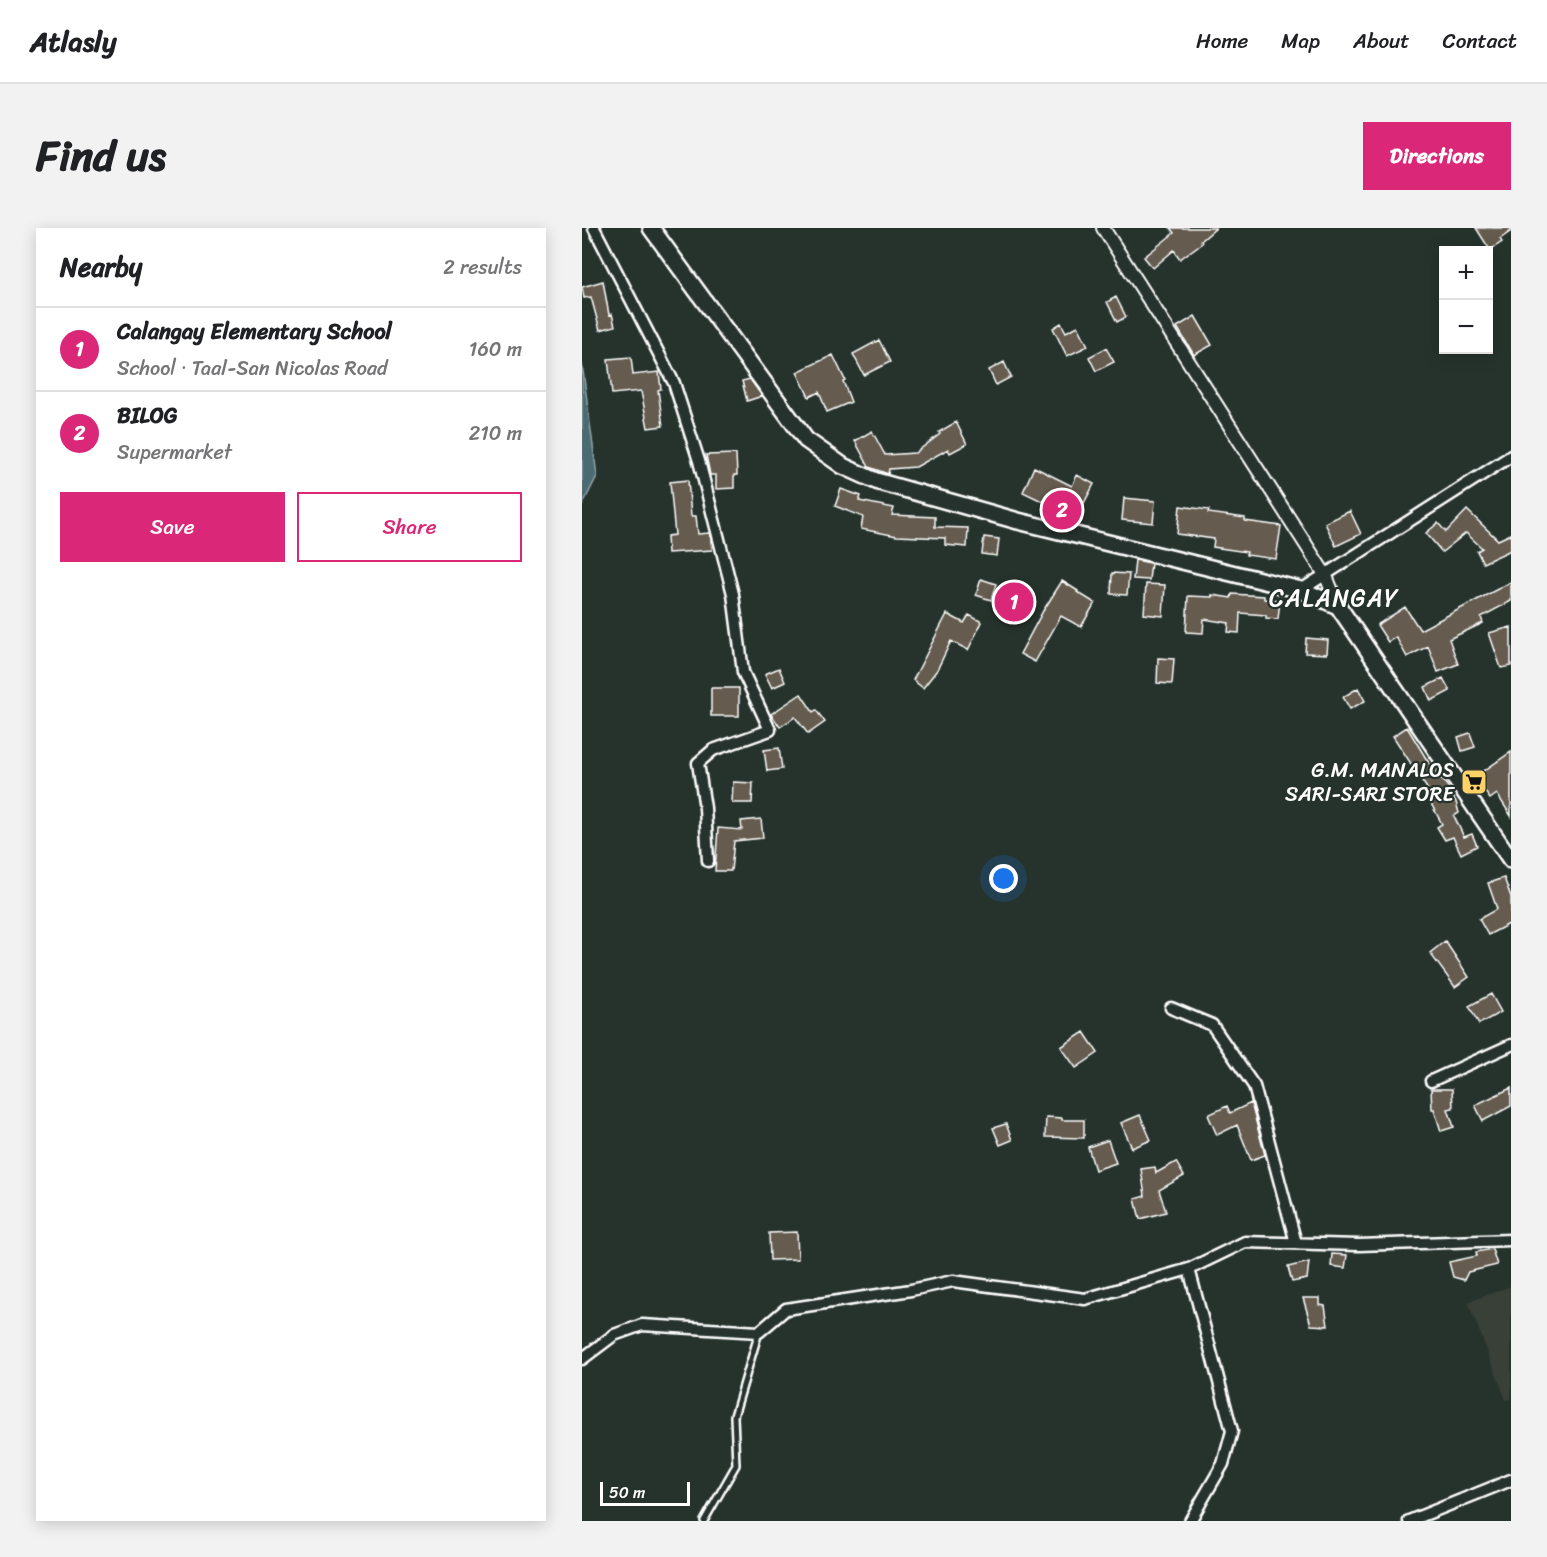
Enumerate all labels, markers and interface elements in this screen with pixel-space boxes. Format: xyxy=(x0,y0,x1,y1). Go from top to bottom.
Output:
text: Atlasly xyxy=(30,17,117,66)
text: Home xyxy=(1196,22,1248,60)
text: Map xyxy=(1281,22,1320,60)
text: About xyxy=(1353,22,1410,60)
text: Contact xyxy=(1443,22,1517,60)
text: Find us xyxy=(36,119,166,193)
button: Directions xyxy=(1363,122,1511,190)
text: Nearby xyxy=(60,244,142,290)
map controls xyxy=(1439,246,1493,354)
button: + xyxy=(1439,246,1493,300)
text: 2 results xyxy=(443,250,522,285)
button: − xyxy=(1439,300,1493,354)
text: Calangay Elementary School xyxy=(117,312,392,351)
text: 1 xyxy=(75,332,84,367)
text: 160 m xyxy=(469,332,522,367)
text: School · Taal-San Nicolas Road xyxy=(117,351,388,386)
text: BILOG xyxy=(117,396,178,435)
text: 2 xyxy=(74,416,85,451)
text: 210 m xyxy=(469,416,522,451)
text: Supermarket xyxy=(117,435,232,470)
pin: 2 xyxy=(1042,488,1082,532)
button: Save xyxy=(60,492,285,562)
button: Share xyxy=(297,492,522,562)
district label: CALANGAY xyxy=(1269,577,1399,619)
pin: 1 xyxy=(994,580,1034,625)
place label: G.M. MANALOS SARI-SARI STORE xyxy=(1285,751,1455,813)
supermarket icon: G.M. MANALOS SARI-SARI STORE xyxy=(1459,767,1489,797)
your location xyxy=(989,864,1018,893)
text: 50 m xyxy=(609,1478,645,1507)
scale bar xyxy=(600,1479,690,1506)

